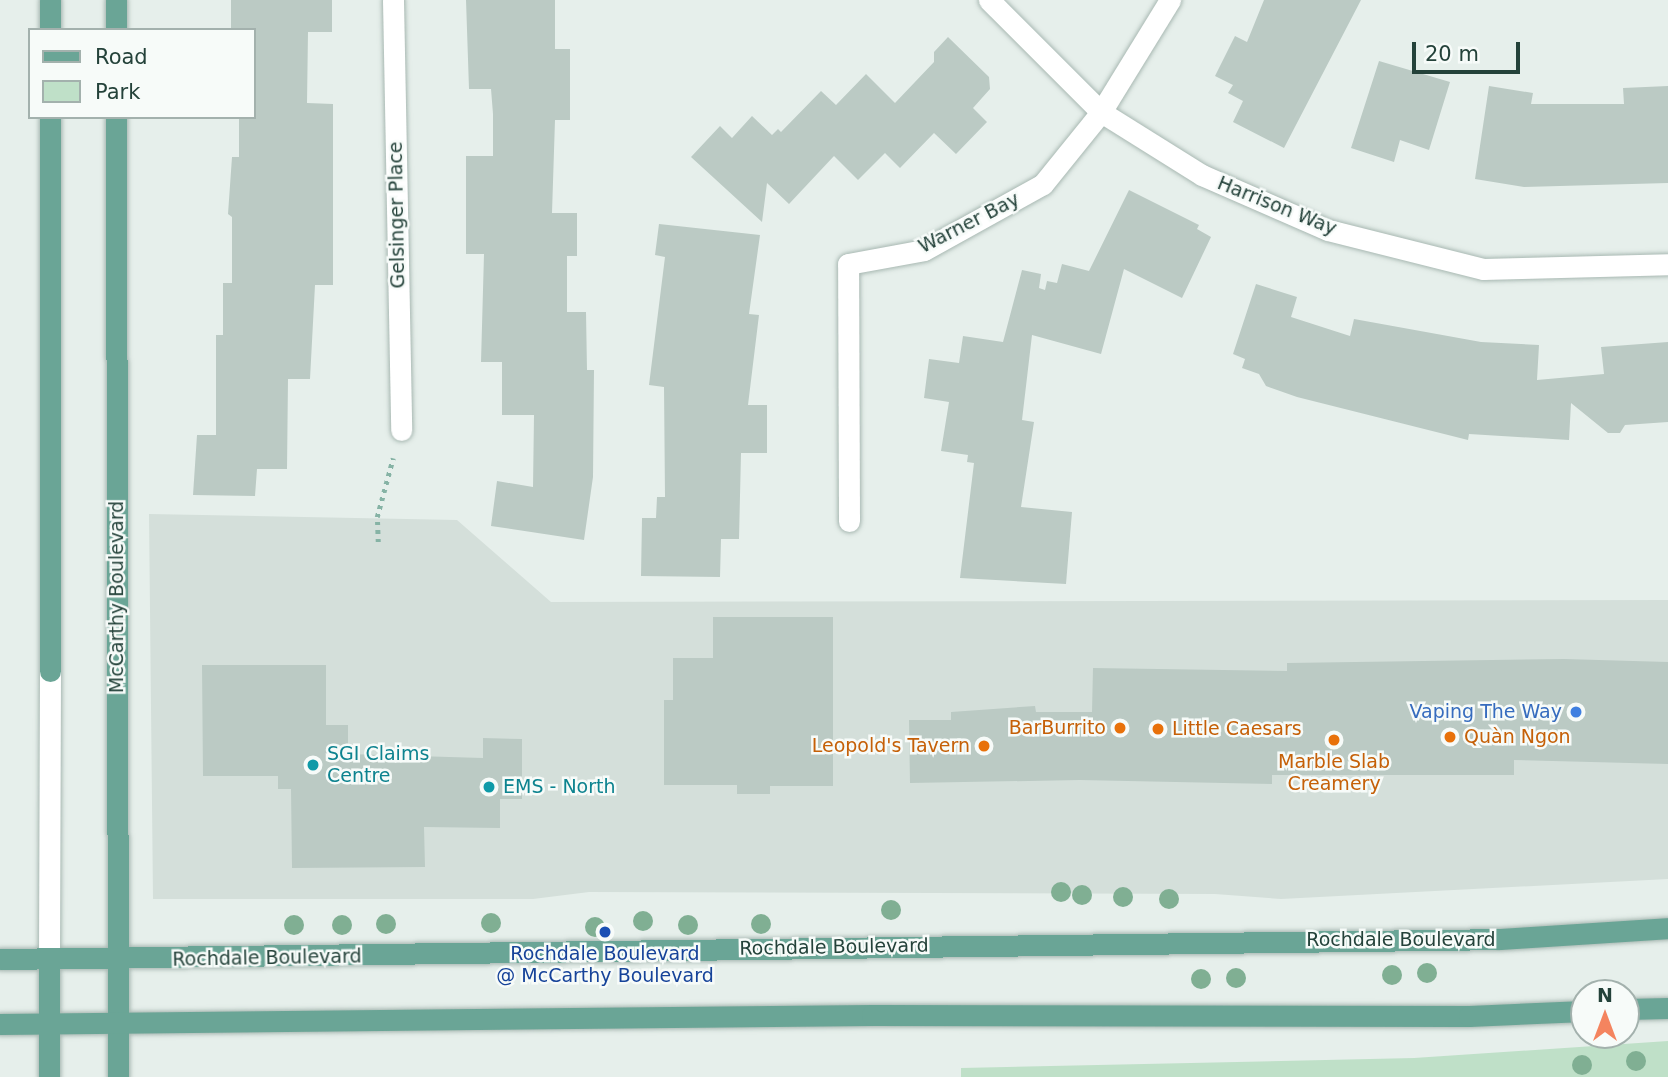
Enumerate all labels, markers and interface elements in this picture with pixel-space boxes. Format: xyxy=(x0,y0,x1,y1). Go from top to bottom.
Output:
legend xyxy=(28,28,256,119)
scale bar xyxy=(1416,28,1524,72)
text: 20 m xyxy=(1425,42,1479,66)
text: Road xyxy=(95,45,148,69)
text: Park xyxy=(95,80,140,104)
street label: Gelsinger Place xyxy=(384,141,410,289)
street label: Harrison Way xyxy=(1214,172,1340,240)
street label: Warner Bay xyxy=(915,188,1023,258)
street label: McCarthy Boulevard xyxy=(106,501,128,693)
place label: Vaping The Way xyxy=(1410,701,1562,723)
marker: Vaping The Way xyxy=(1568,704,1584,720)
place label: BarBurrito xyxy=(1009,717,1106,739)
place label: Little Caesars xyxy=(1172,718,1302,740)
marker: BarBurrito xyxy=(1112,720,1128,736)
marker: Little Caesars xyxy=(1150,721,1166,737)
place label: Quàn Ngon xyxy=(1464,726,1571,748)
marker: Quàn Ngon xyxy=(1442,729,1458,745)
marker: Marble Slab Creamery xyxy=(1326,732,1342,748)
place label: Leopold's Tavern xyxy=(812,735,970,757)
marker: Leopold's Tavern xyxy=(976,738,992,754)
place label: SGI Claims Centre xyxy=(327,743,429,787)
place label: Marble Slab Creamery xyxy=(1278,751,1390,795)
marker: SGI Claims Centre xyxy=(305,757,321,773)
place label: EMS - North xyxy=(503,776,616,798)
marker: EMS - North xyxy=(481,779,497,795)
marker: Rochdale Boulevard @ McCarthy Boulevard xyxy=(597,924,613,940)
street label: Rochdale Boulevard xyxy=(1306,929,1496,951)
street label: Rochdale Boulevard xyxy=(739,934,929,960)
place label: Rochdale Boulevard @ McCarthy Boulevard xyxy=(496,943,714,987)
street label: Rochdale Boulevard xyxy=(172,945,362,971)
north arrow xyxy=(1570,979,1640,1049)
text: N xyxy=(1597,984,1613,1006)

